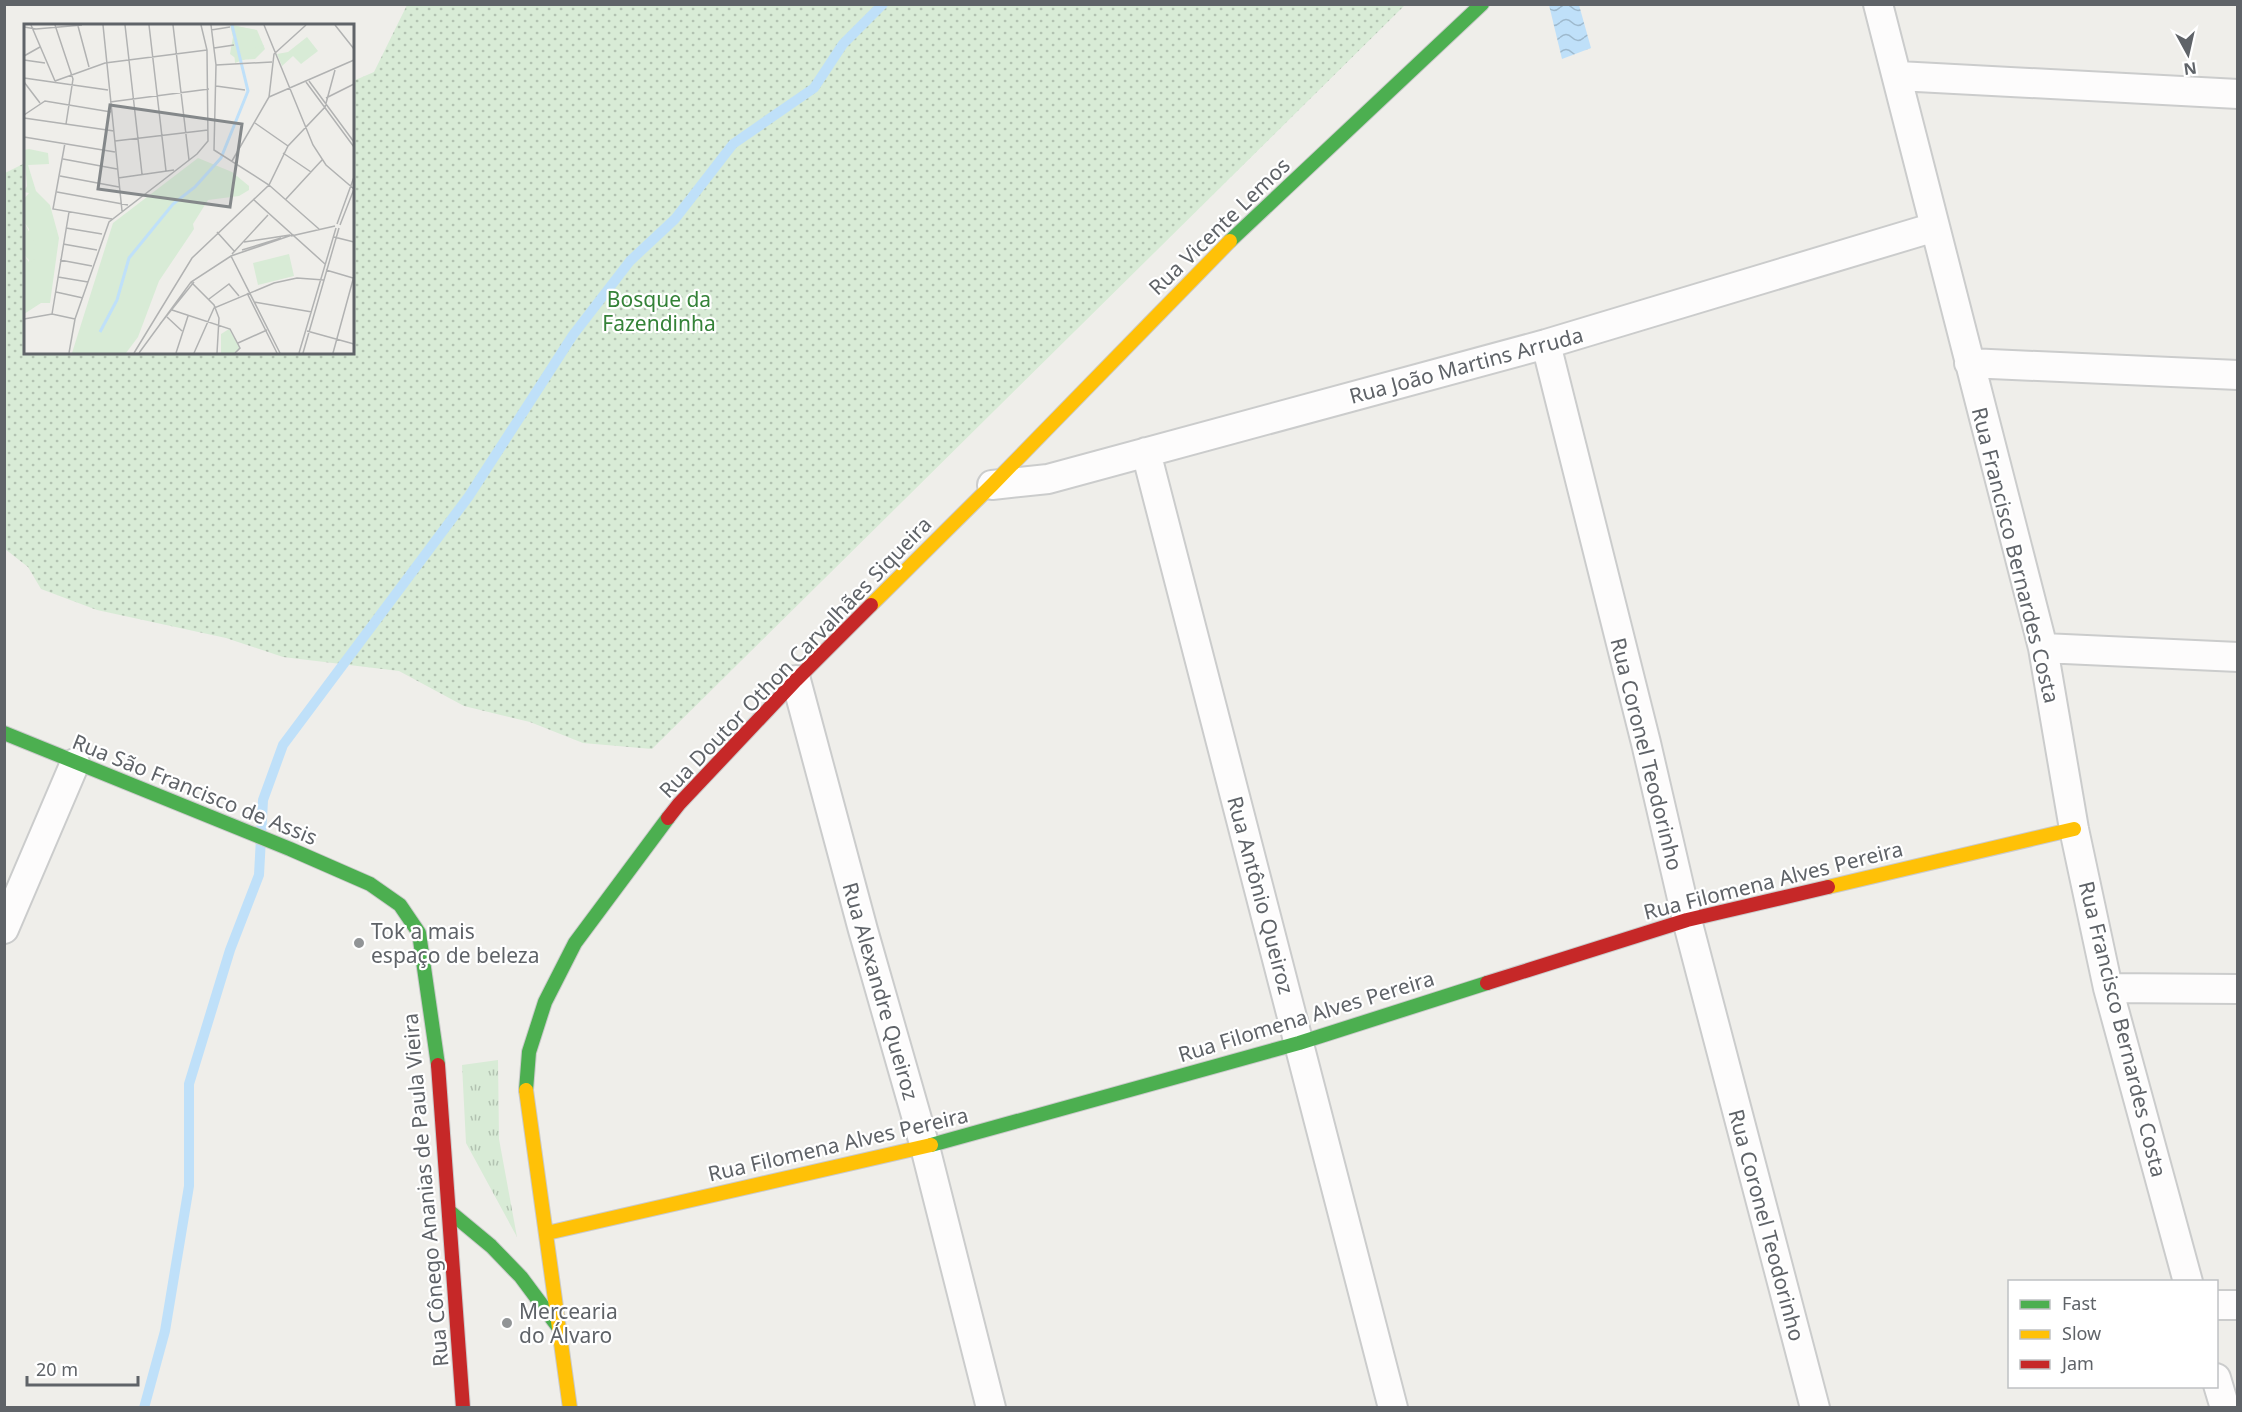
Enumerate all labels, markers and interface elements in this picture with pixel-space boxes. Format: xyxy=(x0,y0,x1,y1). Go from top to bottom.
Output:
inset map xyxy=(24,24,354,354)
north arrow xyxy=(2158,24,2218,84)
text: N xyxy=(2182,57,2198,81)
street label: Rua Vicente Lemos xyxy=(1142,151,1296,301)
park label: Bosque da Fazendinha xyxy=(602,285,716,337)
street label: Rua João Martins Arruda xyxy=(1346,320,1586,410)
street label: Rua Francisco Bernardes Costa xyxy=(1966,404,2066,706)
street label: Rua Doutor Othon Carvalhães Siqueira xyxy=(653,510,937,804)
street label: Rua Coronel Teodorinho xyxy=(1605,635,1689,873)
street label: Rua São Francisco de Assis xyxy=(68,727,322,851)
street label: Rua Antônio Queiroz xyxy=(1221,793,1301,997)
street label: Rua Filomena Alves Pereira xyxy=(1640,834,1906,926)
street label: Rua Francisco Bernardes Costa xyxy=(2073,878,2173,1180)
street label: Rua Alexandre Queiroz xyxy=(837,879,926,1103)
place label: Tok a mais espaço de beleza xyxy=(371,917,540,969)
marker: Tok a mais espaço de beleza xyxy=(352,936,366,950)
street label: Rua Filomena Alves Pereira xyxy=(1175,964,1437,1068)
street label: Rua Cônego Ananias de Paula Vieira xyxy=(396,1012,454,1368)
street label: Rua Filomena Alves Pereira xyxy=(705,1100,971,1188)
street label: Rua Coronel Teodorinho xyxy=(1723,1106,1811,1344)
legend xyxy=(2008,1280,2218,1388)
text: Fast xyxy=(2062,1291,2097,1315)
place label: Mercearia do Álvaro xyxy=(519,1297,618,1349)
marker: Mercearia do Álvaro xyxy=(500,1316,514,1330)
text: Slow xyxy=(2062,1321,2101,1345)
scale bar xyxy=(27,1349,138,1387)
text: Jam xyxy=(2060,1351,2094,1375)
text: 20 m xyxy=(36,1357,78,1381)

